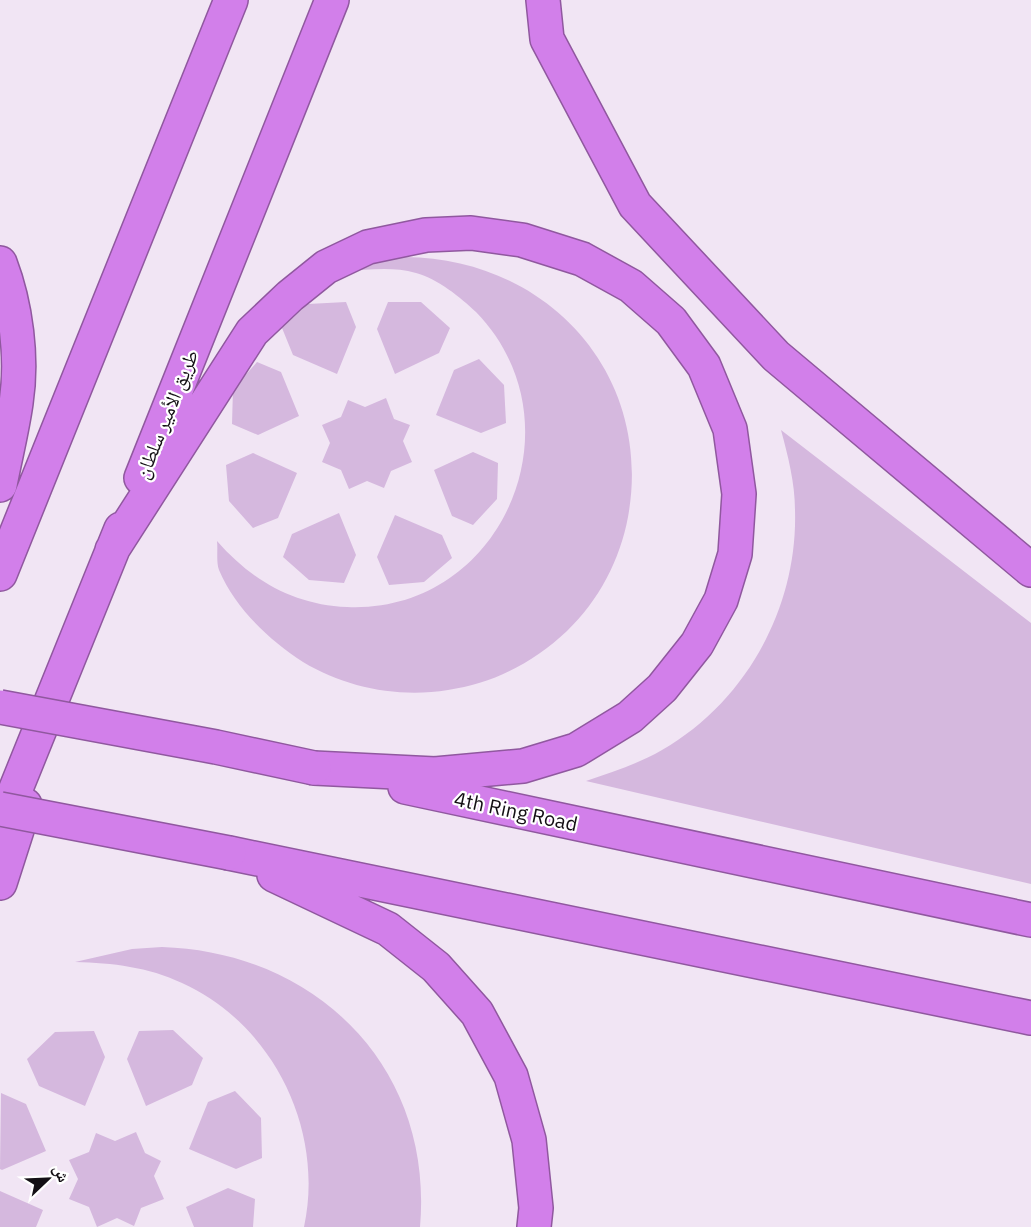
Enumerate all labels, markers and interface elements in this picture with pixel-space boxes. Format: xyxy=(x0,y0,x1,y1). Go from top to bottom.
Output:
street label: طريق الأمير سلطان xyxy=(128,345,204,483)
street label: 4th Ring Road xyxy=(452,785,580,837)
north arrow xyxy=(18,1149,78,1209)
text: ش xyxy=(49,1161,74,1185)

